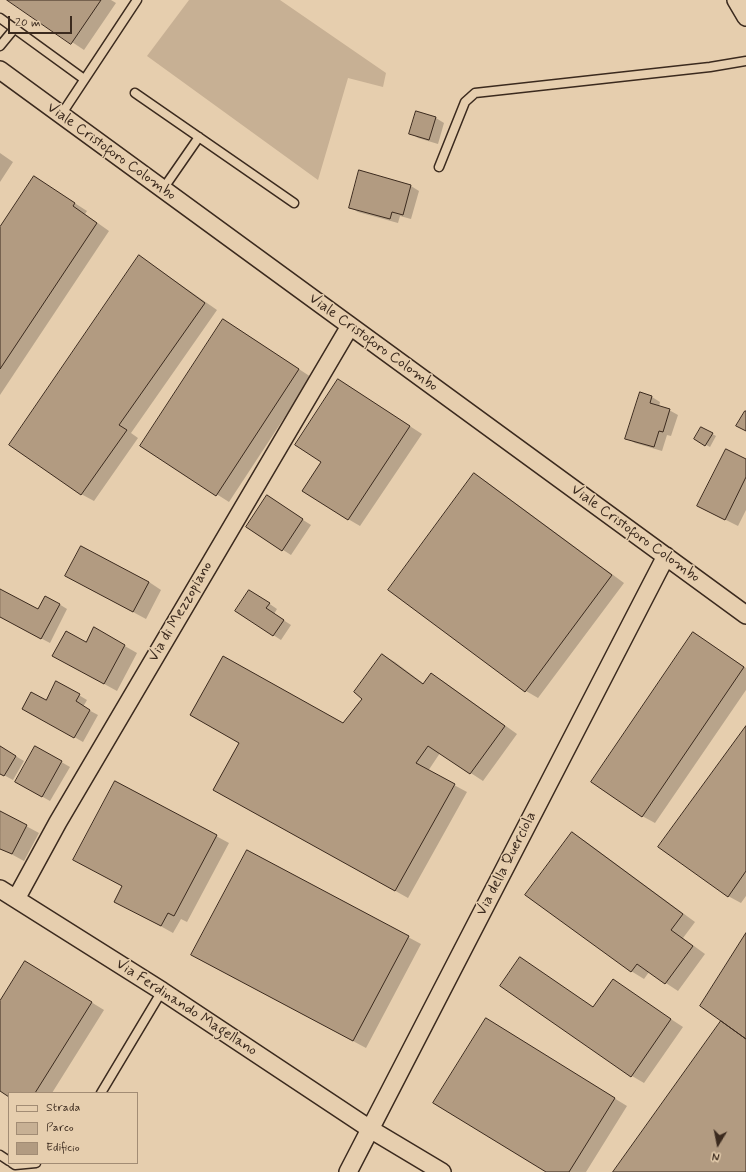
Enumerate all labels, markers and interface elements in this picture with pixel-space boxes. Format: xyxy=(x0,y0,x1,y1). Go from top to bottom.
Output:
scale bar xyxy=(10,8,74,34)
text: 20 m xyxy=(15,15,41,31)
street label: Viale Cristoforo Colombo xyxy=(43,99,179,205)
street label: Viale Cristoforo Colombo xyxy=(305,290,441,396)
street label: Viale Cristoforo Colombo xyxy=(567,481,703,587)
street label: Via di Mezzopiano xyxy=(145,559,217,665)
street label: Via della Querciola xyxy=(473,809,541,919)
street label: Via Ferdinando Magellano xyxy=(112,956,260,1060)
legend xyxy=(8,1092,138,1164)
text: Strada xyxy=(46,1100,80,1116)
text: Parco xyxy=(46,1120,74,1136)
north arrow xyxy=(698,1124,738,1164)
text: Edificio xyxy=(46,1140,80,1156)
text: N xyxy=(711,1148,721,1163)

